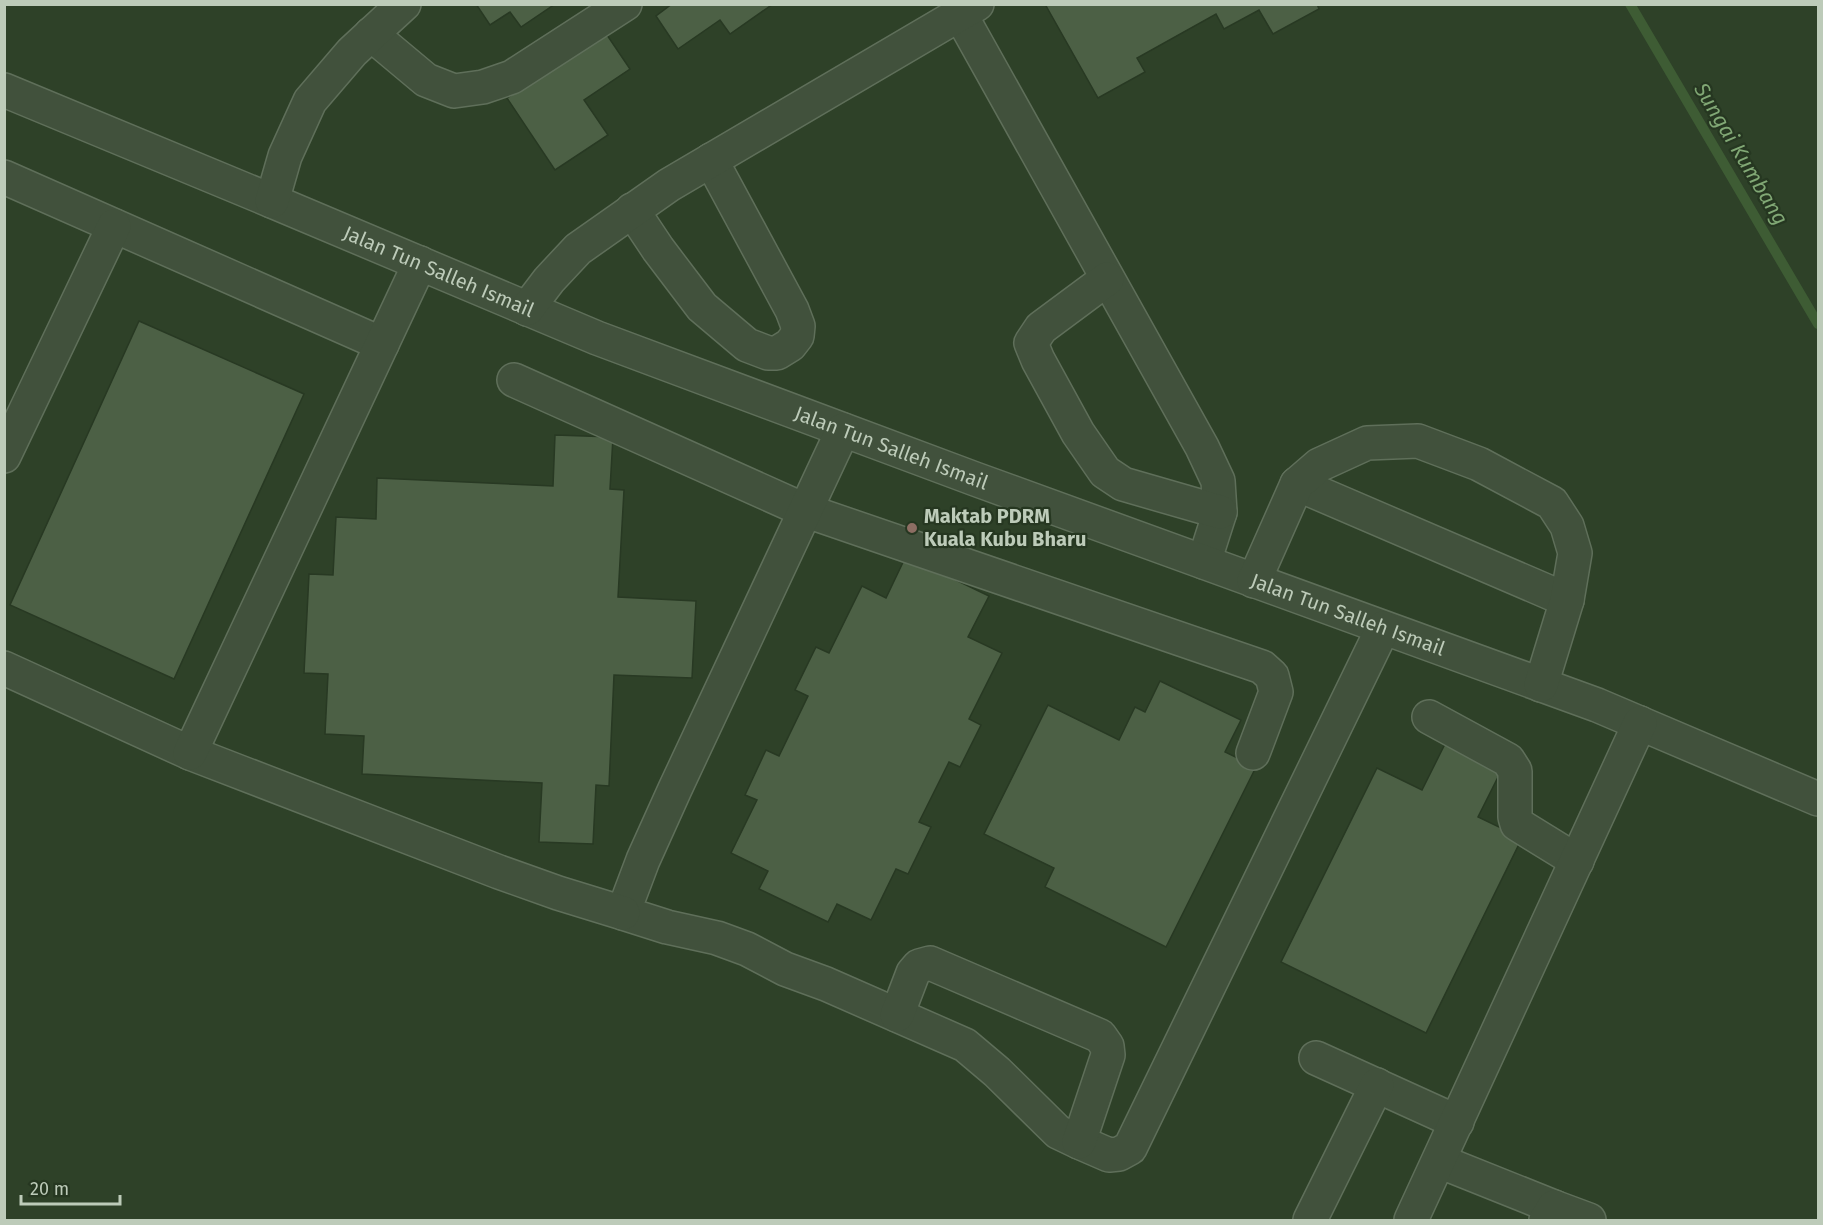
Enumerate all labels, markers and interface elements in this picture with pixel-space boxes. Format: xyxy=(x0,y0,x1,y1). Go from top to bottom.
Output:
water label: Sungai Kumbang xyxy=(1688,77,1794,230)
street label: Jalan Tun Salleh Ismail xyxy=(340,220,538,322)
street label: Jalan Tun Salleh Ismail xyxy=(791,401,992,495)
place label: Maktab PDRM Kuala Kubu Bharu xyxy=(924,504,1086,551)
marker: Maktab PDRM Kuala Kubu Bharu xyxy=(905,521,919,535)
street label: Jalan Tun Salleh Ismail xyxy=(1248,568,1448,661)
scale bar xyxy=(21,1168,120,1206)
text: 20 m xyxy=(30,1178,69,1200)

